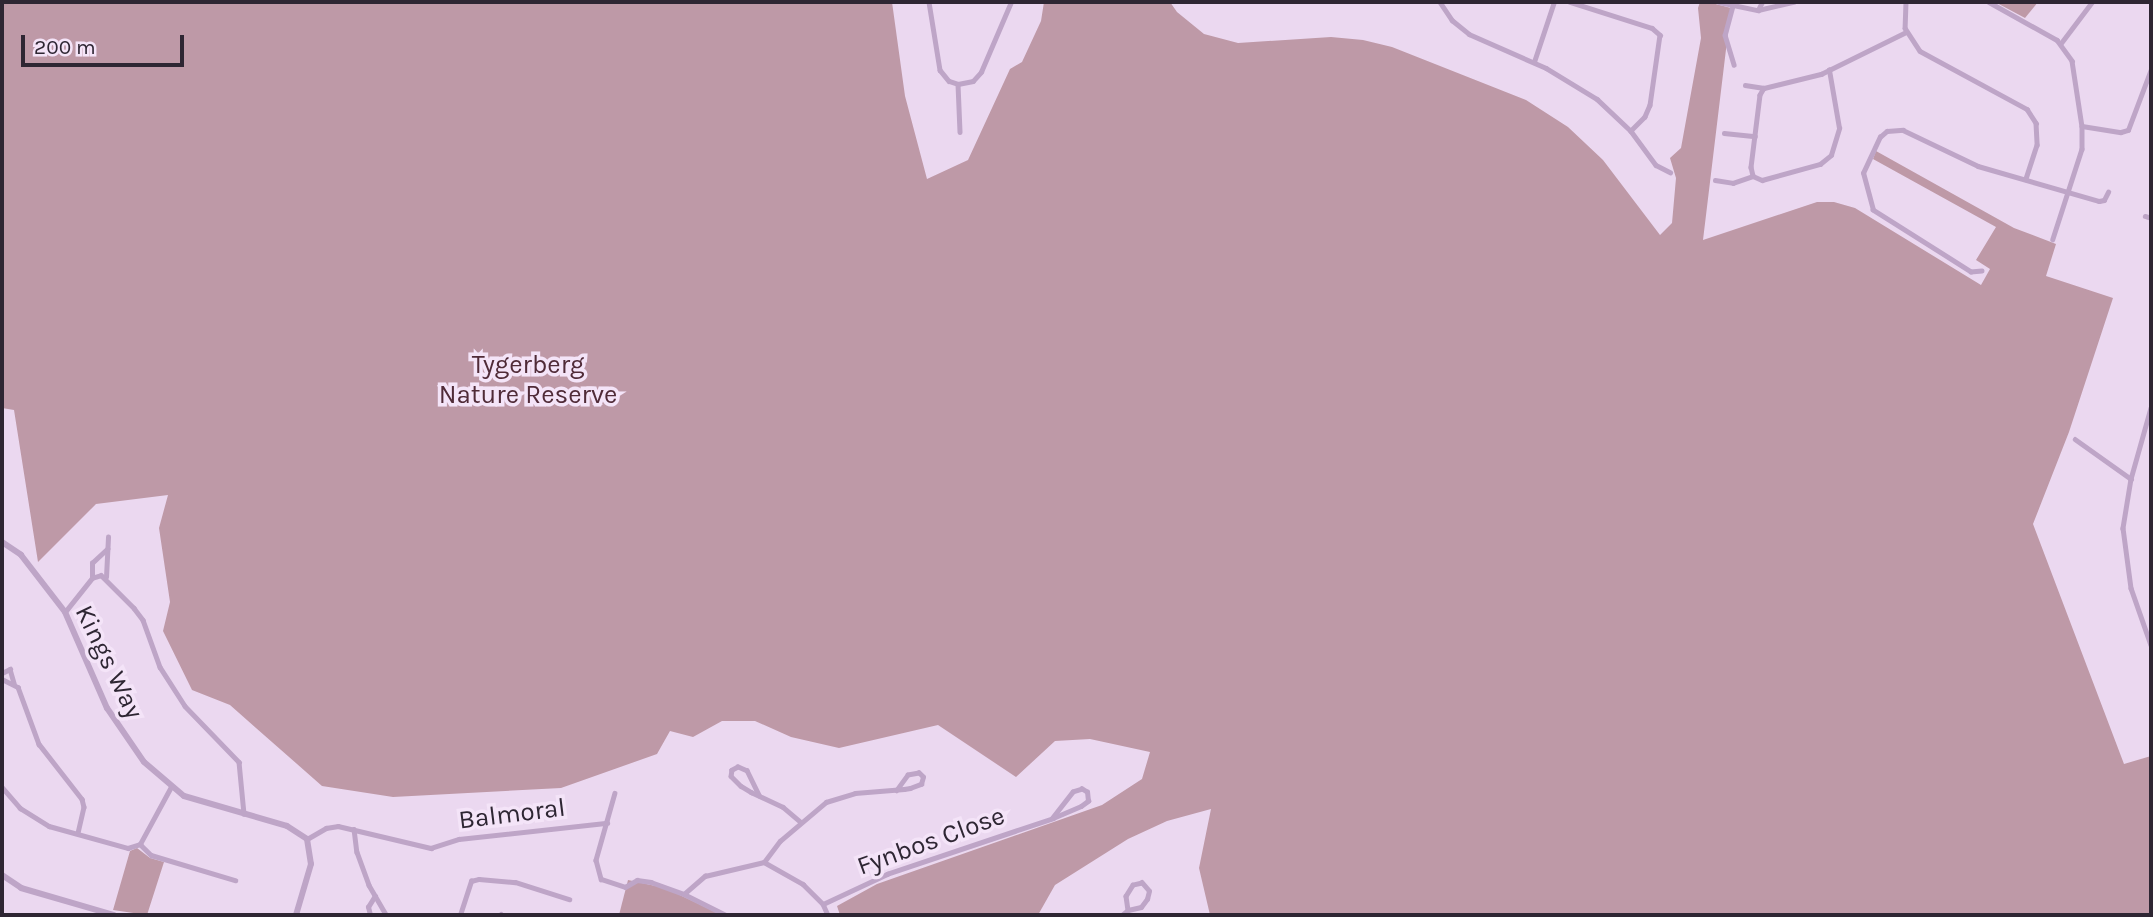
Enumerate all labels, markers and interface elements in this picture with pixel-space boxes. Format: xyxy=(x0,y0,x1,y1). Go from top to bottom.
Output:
scale bar xyxy=(24,21,187,65)
text: 200 m xyxy=(34,35,96,59)
park label: Tygerberg Nature Reserve xyxy=(439,349,617,410)
street label: Kings Way xyxy=(68,600,150,724)
street label: Balmoral xyxy=(457,792,567,836)
street label: Fynbos Close xyxy=(853,800,1009,882)

